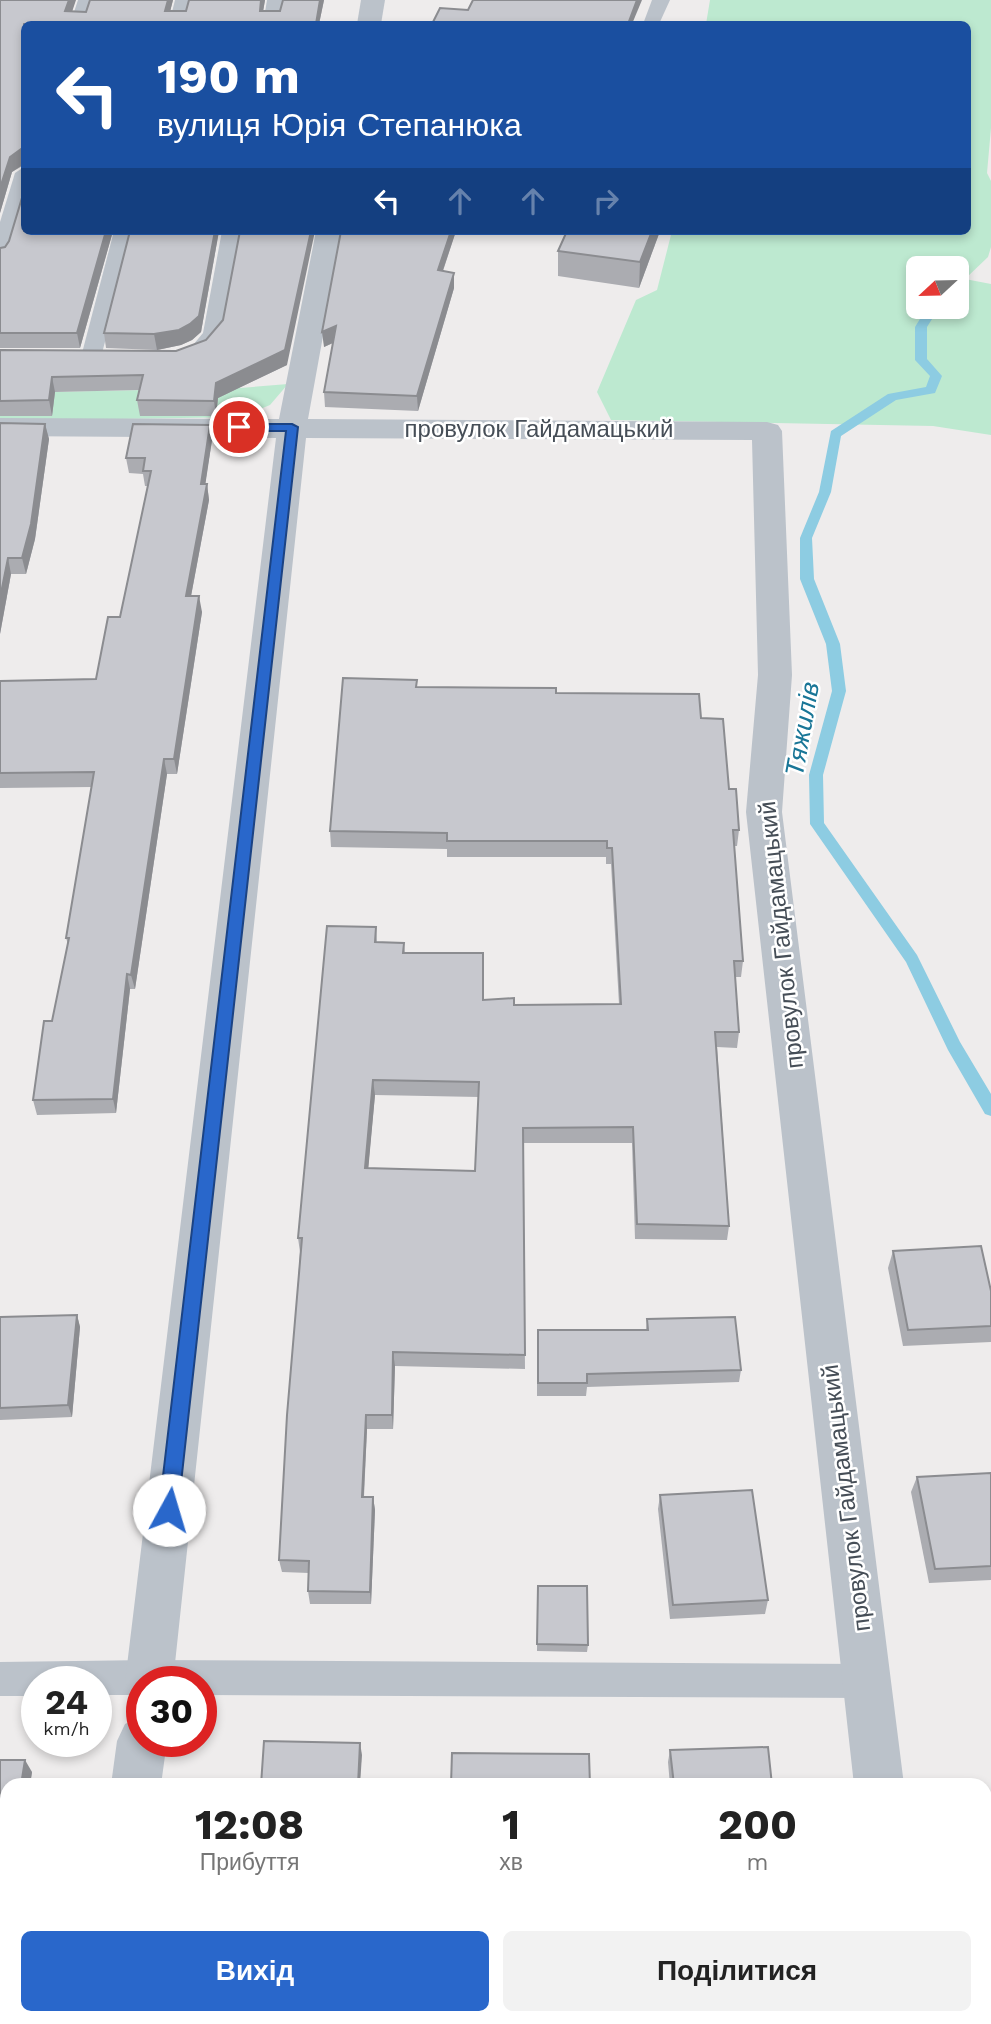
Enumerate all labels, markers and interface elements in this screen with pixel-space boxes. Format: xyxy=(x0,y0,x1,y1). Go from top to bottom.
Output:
text: 190 m xyxy=(157,47,300,105)
icon: left xyxy=(42,49,133,140)
text: вулиця Юрія Степанюка xyxy=(157,106,522,144)
icon: left xyxy=(368,182,406,220)
icon: ahead xyxy=(441,182,479,220)
icon: ahead xyxy=(514,182,552,220)
icon: right xyxy=(587,182,625,220)
north arrow xyxy=(906,256,970,318)
map controls xyxy=(906,256,969,319)
pin xyxy=(209,397,269,457)
icon: arrive xyxy=(220,408,258,446)
street label: провулок Гайдамацький xyxy=(405,415,673,443)
water label: Тяжилів xyxy=(779,679,825,779)
street label: провулок Гайдамацький xyxy=(753,800,809,1070)
street label: провулок Гайдамацький xyxy=(816,1363,876,1633)
position arrow xyxy=(132,1473,206,1547)
speed limit sign: 30 xyxy=(126,1666,217,1757)
text: 24 xyxy=(45,1681,88,1723)
text: km/h xyxy=(43,1718,90,1739)
text: 12:08 xyxy=(195,1800,304,1849)
text: 1 xyxy=(502,1800,520,1849)
text: 200 xyxy=(718,1800,797,1849)
text: Прибуття xyxy=(200,1849,300,1876)
text: хв xyxy=(499,1849,523,1876)
text: m xyxy=(746,1849,768,1876)
button: Вихід xyxy=(21,1931,489,2011)
button: Поділитися xyxy=(503,1931,971,2011)

